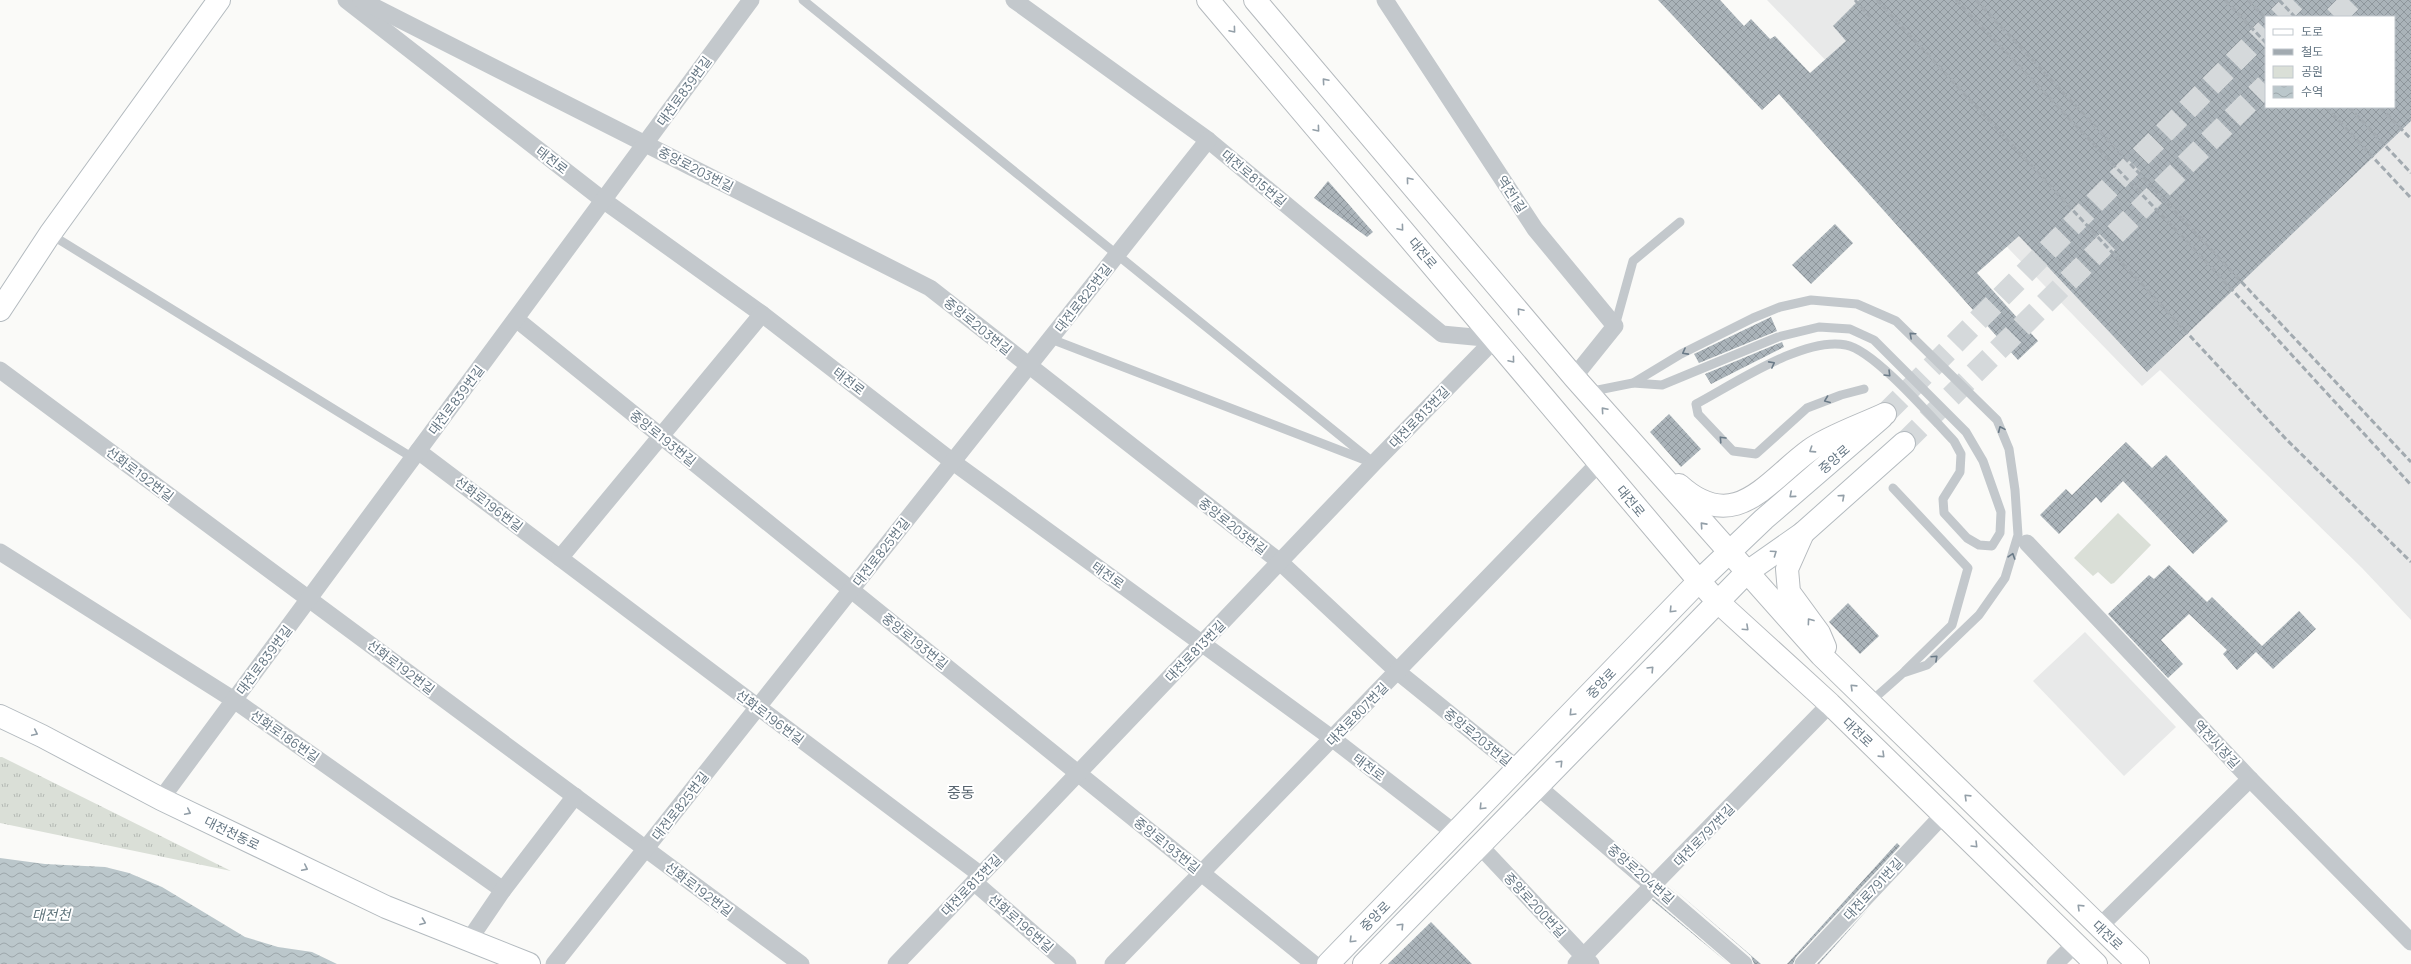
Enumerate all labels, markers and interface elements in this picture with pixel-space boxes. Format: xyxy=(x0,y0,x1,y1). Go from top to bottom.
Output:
legend xyxy=(2265,16,2395,108)
text: 도로 xyxy=(2301,23,2323,40)
one-way arrow xyxy=(1229,25,1236,32)
text: 철도 xyxy=(2301,43,2323,60)
street label: 대전로839번길 xyxy=(652,52,716,130)
text: 공원 xyxy=(2301,63,2323,80)
one-way arrow xyxy=(1322,78,1329,86)
text: 수역 xyxy=(2301,83,2323,100)
one-way arrow xyxy=(1313,124,1320,132)
street label: 태전로 xyxy=(532,142,572,178)
street label: 중앙로203번길 xyxy=(655,142,737,196)
street label: 대전로815번길 xyxy=(1218,145,1290,211)
street label: 역전1길 xyxy=(1493,172,1531,216)
one-way arrow xyxy=(1406,177,1413,185)
one-way arrow xyxy=(1397,224,1404,231)
street label: 대전로 xyxy=(1405,233,1441,273)
street label: 대전로825번길 xyxy=(1051,260,1115,336)
street label: 중앙로203번길 xyxy=(940,293,1016,359)
one-way arrow xyxy=(1517,309,1524,316)
one-way arrow xyxy=(1909,333,1916,340)
one-way arrow xyxy=(1681,347,1689,355)
one-way arrow xyxy=(1508,355,1515,362)
one-way arrow xyxy=(1768,361,1775,368)
street label: 대전로839번길 xyxy=(424,362,488,438)
street label: 태전로 xyxy=(829,363,869,399)
one-way arrow xyxy=(1884,369,1891,377)
street label: 대전로813번길 xyxy=(1385,382,1453,452)
one-way arrow xyxy=(1824,396,1831,404)
street label: 중앙로193번길 xyxy=(626,406,700,470)
one-way arrow xyxy=(1602,408,1609,415)
one-way arrow xyxy=(1998,426,2006,433)
one-way arrow xyxy=(1719,436,1727,444)
street label: 중앙로 xyxy=(1815,440,1853,478)
street label: 선화로192번길 xyxy=(102,443,178,505)
one-way arrow xyxy=(1809,445,1816,452)
street label: 선화로196번길 xyxy=(451,472,527,536)
street label: 대전로 xyxy=(1613,481,1649,521)
one-way arrow xyxy=(1789,491,1797,498)
street label: 중앙로203번길 xyxy=(1195,494,1271,558)
one-way arrow xyxy=(1838,495,1845,502)
street label: 대전로825번길 xyxy=(849,514,913,590)
one-way arrow xyxy=(1701,522,1708,530)
one-way arrow xyxy=(1770,551,1777,558)
one-way arrow xyxy=(2007,553,2016,560)
street label: 태전로 xyxy=(1088,557,1128,593)
one-way arrow xyxy=(1669,605,1677,613)
street label: 중앙로193번길 xyxy=(878,609,952,673)
street label: 대전로813번길 xyxy=(1161,616,1229,686)
one-way arrow xyxy=(1808,619,1815,626)
street label: 대전로839번길 xyxy=(232,622,296,698)
one-way arrow xyxy=(1741,623,1749,630)
street label: 선화로192번길 xyxy=(363,636,439,698)
one-way arrow xyxy=(1930,655,1938,663)
street label: 중앙로 xyxy=(1582,664,1620,702)
one-way arrow xyxy=(1646,666,1654,674)
street label: 대전로807번길 xyxy=(1322,678,1392,750)
street label: 선화로196번길 xyxy=(732,685,808,749)
one-way arrow xyxy=(1850,685,1858,692)
street label: 중앙로203번길 xyxy=(1440,704,1516,770)
street label: 선화로186번길 xyxy=(247,706,323,766)
one-way arrow xyxy=(1569,708,1577,716)
street label: 대전로 xyxy=(1839,713,1877,751)
street label: 역전시장길 xyxy=(2190,716,2244,772)
one-way arrow xyxy=(32,728,39,736)
street label: 태전로 xyxy=(1349,749,1389,785)
one-way arrow xyxy=(1877,750,1885,757)
one-way arrow xyxy=(1555,760,1563,768)
street label: 대전로825번길 xyxy=(648,768,712,844)
district label: 중동 xyxy=(947,782,975,803)
one-way arrow xyxy=(1964,795,1971,802)
street label: 대전로797번길 xyxy=(1669,800,1739,870)
one-way arrow xyxy=(1479,802,1487,810)
one-way arrow xyxy=(184,807,191,815)
street label: 대전천동로 xyxy=(201,812,263,854)
street label: 중앙로193번길 xyxy=(1130,813,1204,877)
street label: 중앙로204번길 xyxy=(1604,840,1678,908)
one-way arrow xyxy=(1970,840,1978,848)
street label: 대전로813번길 xyxy=(937,850,1005,920)
street label: 대전로791번길 xyxy=(1839,854,1907,924)
street label: 선화로192번길 xyxy=(661,858,737,920)
one-way arrow xyxy=(301,863,308,871)
street label: 중앙로200번길 xyxy=(1500,868,1570,942)
street label: 선화로196번길 xyxy=(985,890,1057,956)
street label: 중앙로 xyxy=(1356,897,1394,935)
one-way arrow xyxy=(2077,904,2085,912)
water label: 대전천 xyxy=(32,905,71,924)
street label: 대전로 xyxy=(2089,916,2127,954)
one-way arrow xyxy=(420,917,427,925)
one-way arrow xyxy=(1396,923,1404,931)
one-way arrow xyxy=(1349,935,1357,943)

